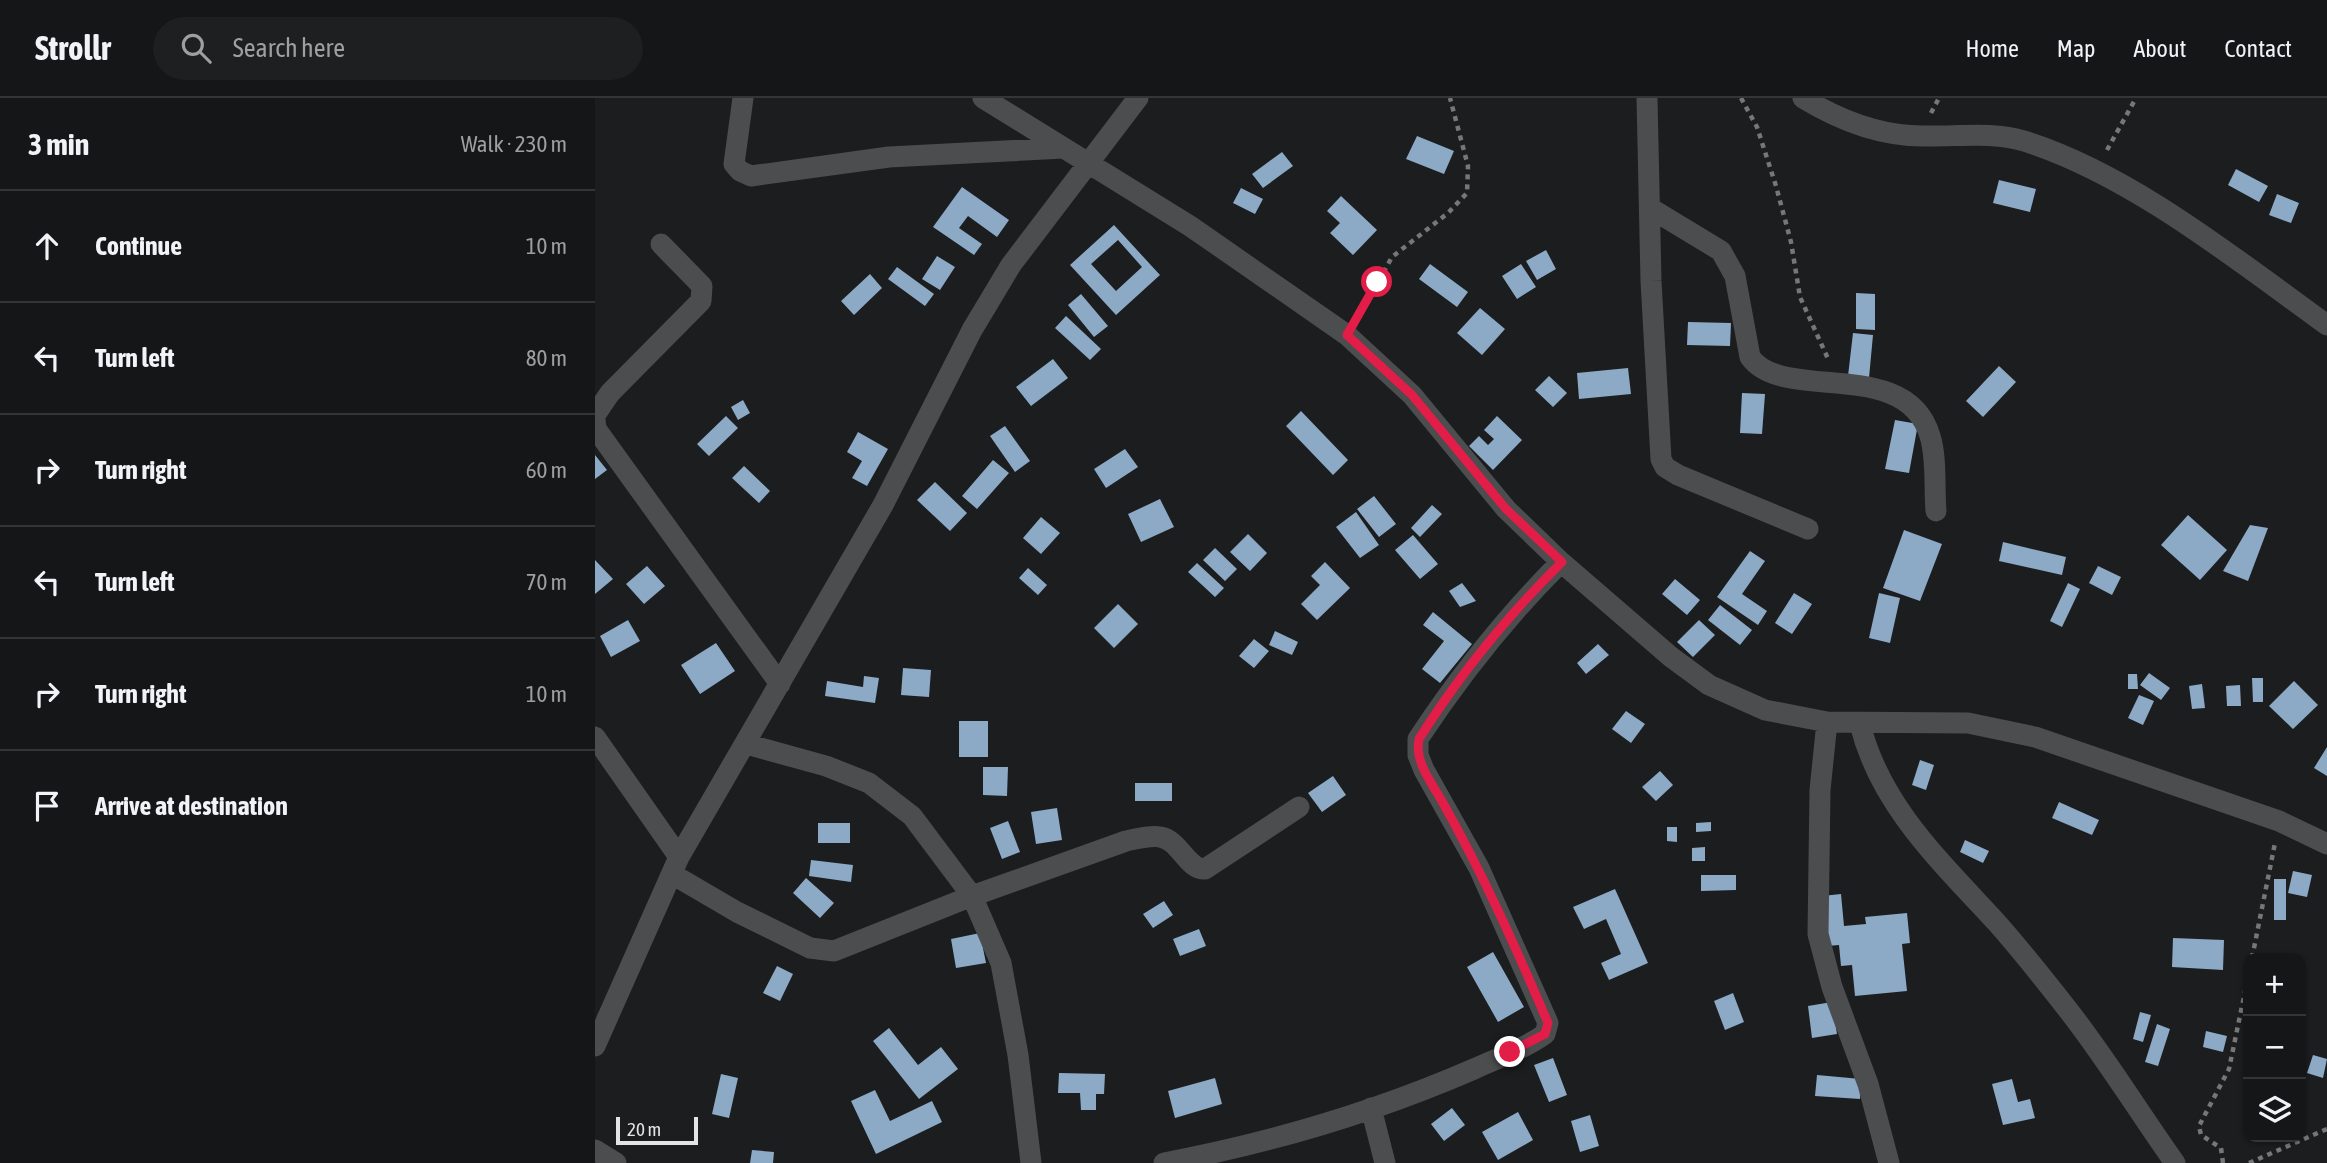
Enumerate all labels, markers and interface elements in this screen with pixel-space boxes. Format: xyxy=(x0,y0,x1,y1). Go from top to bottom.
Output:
search box xyxy=(153,17,643,80)
text: Strollr xyxy=(35,29,111,67)
icon: search xyxy=(177,29,215,67)
text: Search here xyxy=(233,33,345,63)
text: Home xyxy=(1965,35,2019,62)
text: Map xyxy=(2057,35,2095,62)
text: About xyxy=(2133,35,2186,62)
text: Contact xyxy=(2224,35,2292,62)
text: 3 min xyxy=(28,127,89,161)
text: Walk · 230 m xyxy=(461,131,567,157)
icon: ahead xyxy=(28,227,66,265)
text: Continue xyxy=(95,231,182,261)
text: 10 m xyxy=(526,233,567,259)
route start xyxy=(1361,266,1392,297)
icon: left xyxy=(28,339,66,377)
text: Turn left xyxy=(95,343,175,373)
text: 80 m xyxy=(526,345,567,371)
icon: right xyxy=(28,451,66,489)
text: Turn right xyxy=(95,455,186,485)
text: 60 m xyxy=(526,457,567,483)
icon: left xyxy=(28,563,66,601)
text: Turn left xyxy=(95,567,175,597)
text: 70 m xyxy=(526,569,567,595)
icon: right xyxy=(28,675,66,713)
text: Turn right xyxy=(95,679,186,709)
text: 10 m xyxy=(526,681,567,707)
icon: arrive xyxy=(28,787,66,825)
text: Arrive at destination xyxy=(95,791,288,821)
map controls xyxy=(2243,953,2306,1142)
button: + xyxy=(2243,953,2306,1016)
button: − xyxy=(2243,1016,2306,1079)
route end xyxy=(1494,1036,1525,1067)
button: layers xyxy=(2243,1079,2306,1142)
scale bar xyxy=(616,1114,698,1146)
text: 20 m xyxy=(627,1118,661,1140)

